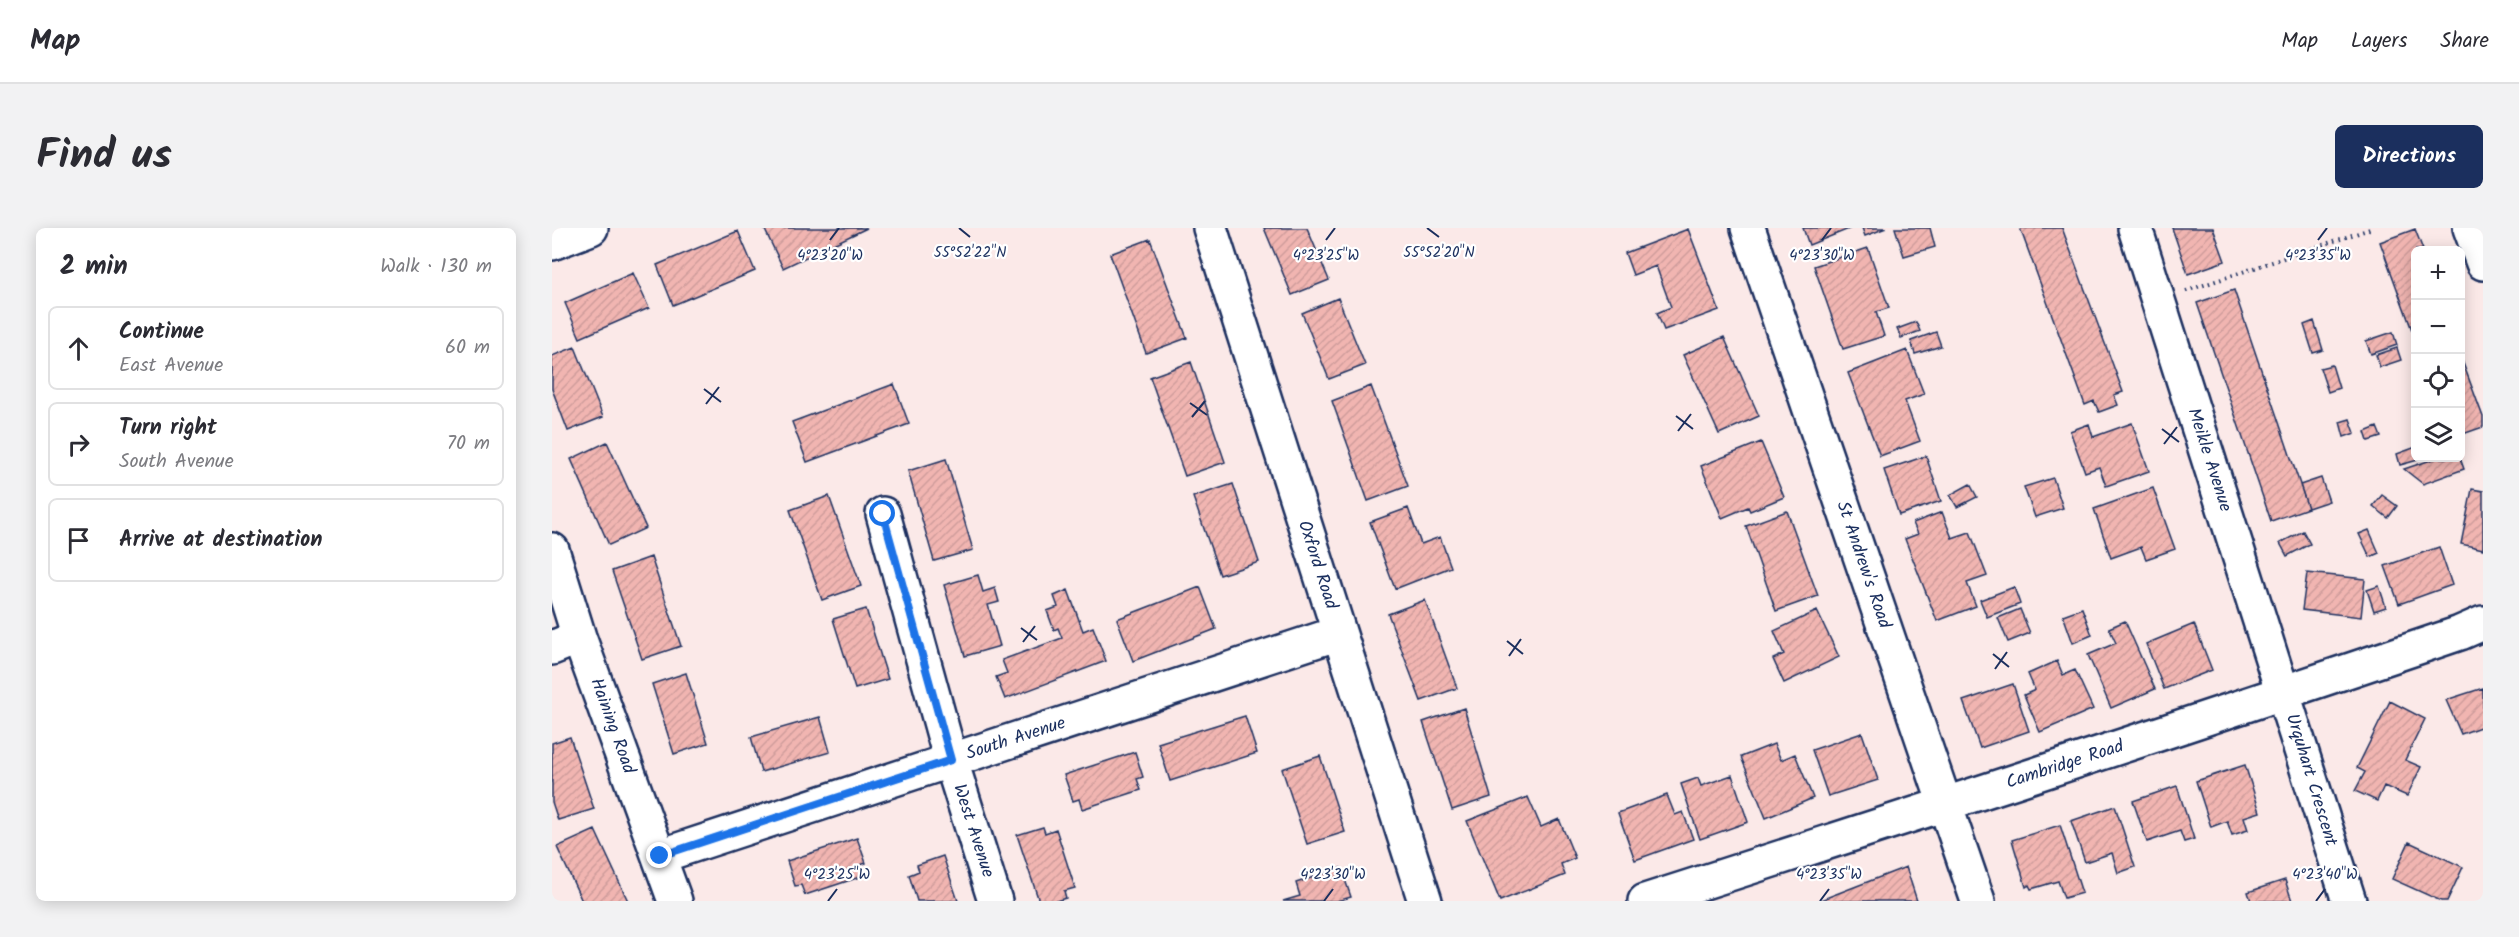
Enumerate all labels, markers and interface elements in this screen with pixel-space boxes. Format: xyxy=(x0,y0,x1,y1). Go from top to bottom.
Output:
text: Map xyxy=(30,19,81,64)
text: Map xyxy=(2281,25,2318,58)
text: Layers xyxy=(2351,25,2407,58)
text: Share xyxy=(2440,25,2489,58)
text: Find us xyxy=(36,123,172,190)
button: Directions xyxy=(2335,125,2483,188)
text: 55°52'22"N xyxy=(934,241,1006,265)
text: 55°52'20"N xyxy=(1403,241,1475,265)
text: 4°23'20"W xyxy=(797,244,863,268)
text: 4°23'25"W xyxy=(1293,244,1359,268)
text: 4°23'30"W xyxy=(1789,244,1855,268)
text: 4°23'35"W xyxy=(2285,244,2351,268)
text: 2 min xyxy=(60,246,128,288)
map controls xyxy=(2411,246,2465,462)
button: + xyxy=(2411,246,2465,300)
text: Walk · 130 m xyxy=(380,251,492,283)
button: − xyxy=(2411,300,2465,354)
text: Continue xyxy=(119,315,204,350)
icon: ahead xyxy=(62,332,95,365)
text: 60 m xyxy=(445,332,490,364)
text: East Avenue xyxy=(119,350,223,382)
button: locate xyxy=(2411,354,2465,408)
street label: Meikle Avenue xyxy=(2179,404,2239,516)
button: layers xyxy=(2411,408,2465,462)
text: Turn right xyxy=(119,411,217,446)
icon: right xyxy=(62,428,95,461)
text: 70 m xyxy=(447,428,490,460)
text: South Avenue xyxy=(119,446,234,478)
street label: St Andrew's Road xyxy=(1828,497,1899,634)
route start xyxy=(869,500,895,526)
street label: Oxford Road xyxy=(1289,517,1345,614)
text: Arrive at destination xyxy=(119,523,322,558)
icon: arrive xyxy=(62,524,95,557)
street label: Haining Road xyxy=(581,674,643,779)
street label: South Avenue xyxy=(962,709,1070,769)
street label: Urquhart Crescent xyxy=(2277,710,2345,851)
street label: Cambridge Road xyxy=(2002,732,2129,798)
street label: West Avenue xyxy=(944,780,1002,882)
route end xyxy=(646,842,672,868)
text: 4°23'25"W xyxy=(804,863,870,887)
text: 4°23'30"W xyxy=(1300,863,1366,887)
text: 4°23'35"W xyxy=(1796,863,1862,887)
text: 4°23'40"W xyxy=(2292,863,2358,887)

